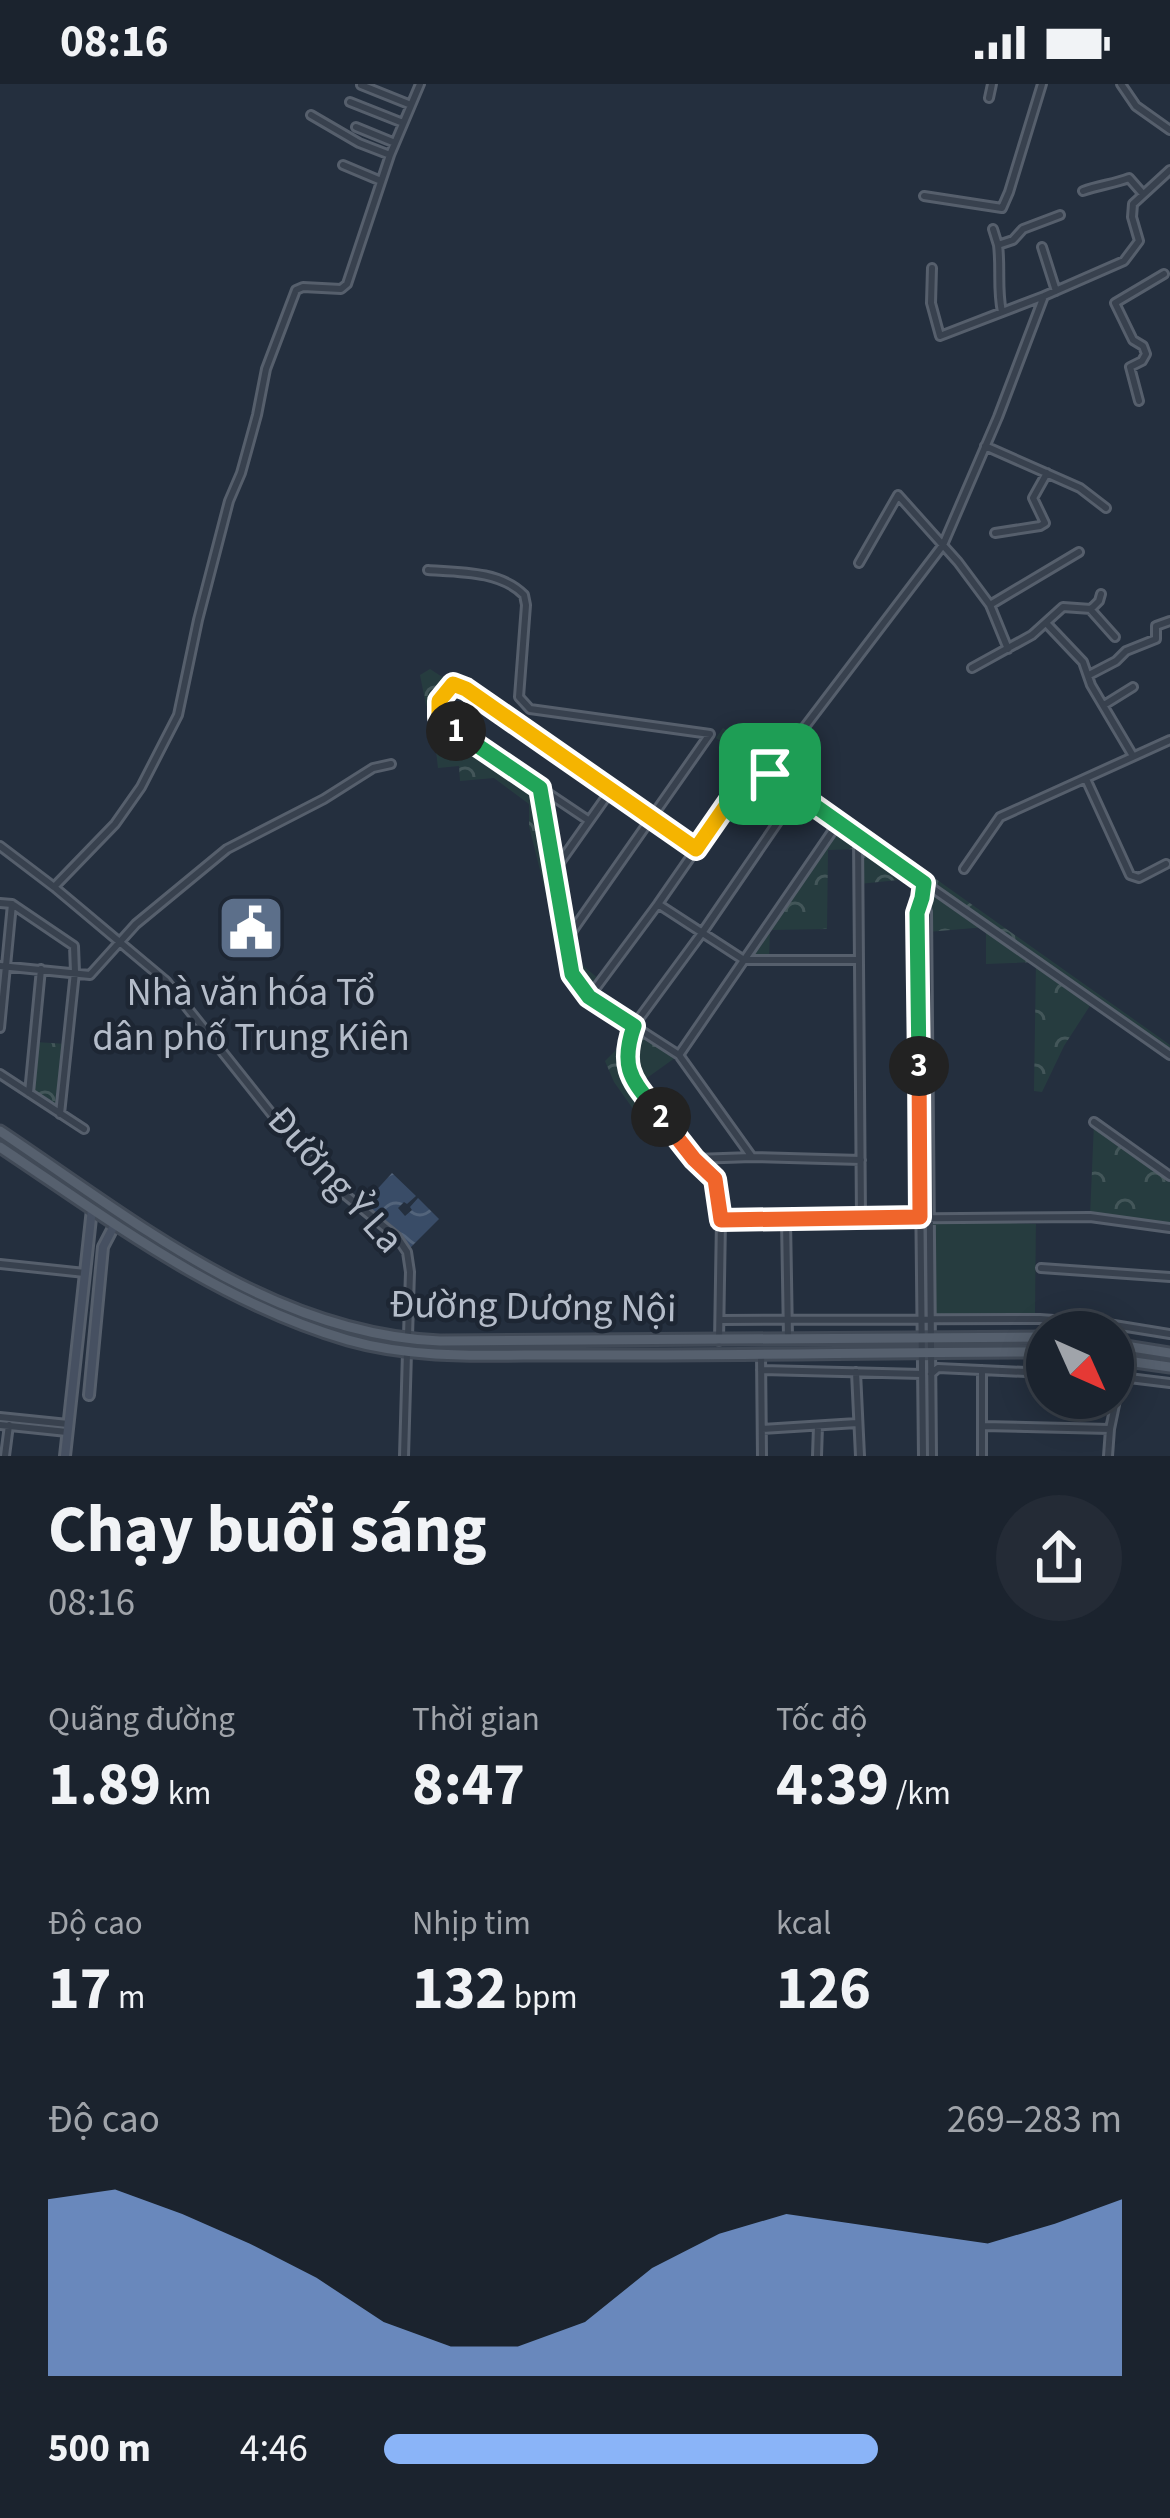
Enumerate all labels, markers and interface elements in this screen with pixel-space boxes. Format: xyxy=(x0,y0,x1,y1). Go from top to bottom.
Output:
text: 08:16 xyxy=(60,10,169,74)
pin: 1 xyxy=(426,701,486,761)
text: 1 xyxy=(447,707,465,754)
pin xyxy=(719,723,821,825)
icon: arrive xyxy=(737,741,803,807)
public building icon: Nhà văn hóa Tổ dân phố Trung Kiên xyxy=(216,893,286,963)
place label: Nhà văn hóa Tổ dân phố Trung Kiên xyxy=(92,965,410,1066)
pin: 3 xyxy=(889,1036,949,1096)
text: 3 xyxy=(910,1042,928,1089)
pin: 2 xyxy=(631,1087,691,1147)
text: 2 xyxy=(652,1093,670,1140)
street label: Đường Ỷ La xyxy=(254,1094,416,1266)
street label: Đường Dương Nội xyxy=(389,1276,677,1338)
north arrow xyxy=(1026,1311,1134,1419)
map controls xyxy=(1026,1311,1134,1419)
text: Chạy buổi sáng xyxy=(48,1483,487,1577)
button: share xyxy=(996,1495,1122,1621)
text: 08:16 xyxy=(48,1575,135,1631)
text: Quãng đường xyxy=(48,1696,235,1743)
text: Thời gian xyxy=(412,1696,540,1743)
text: Tốc độ xyxy=(776,1696,867,1743)
text: 1.89 xyxy=(48,1743,161,1828)
text: 8:47 xyxy=(412,1743,525,1828)
text: 4:39 xyxy=(776,1743,889,1828)
text: km xyxy=(161,1770,211,1817)
text: /km xyxy=(889,1770,951,1817)
text: Độ cao xyxy=(48,1900,143,1947)
text: Nhịp tim xyxy=(412,1900,531,1947)
text: kcal xyxy=(776,1900,832,1947)
text: 17 xyxy=(48,1947,111,2032)
text: 132 xyxy=(412,1947,507,2032)
text: 126 xyxy=(776,1947,871,2032)
text: m xyxy=(111,1974,145,2021)
text: bpm xyxy=(507,1974,578,2021)
text: Độ cao xyxy=(48,2092,160,2148)
text: 269–283 m xyxy=(947,2092,1122,2148)
text: 500 m xyxy=(48,2421,151,2477)
text: 4:46 xyxy=(240,2421,308,2477)

